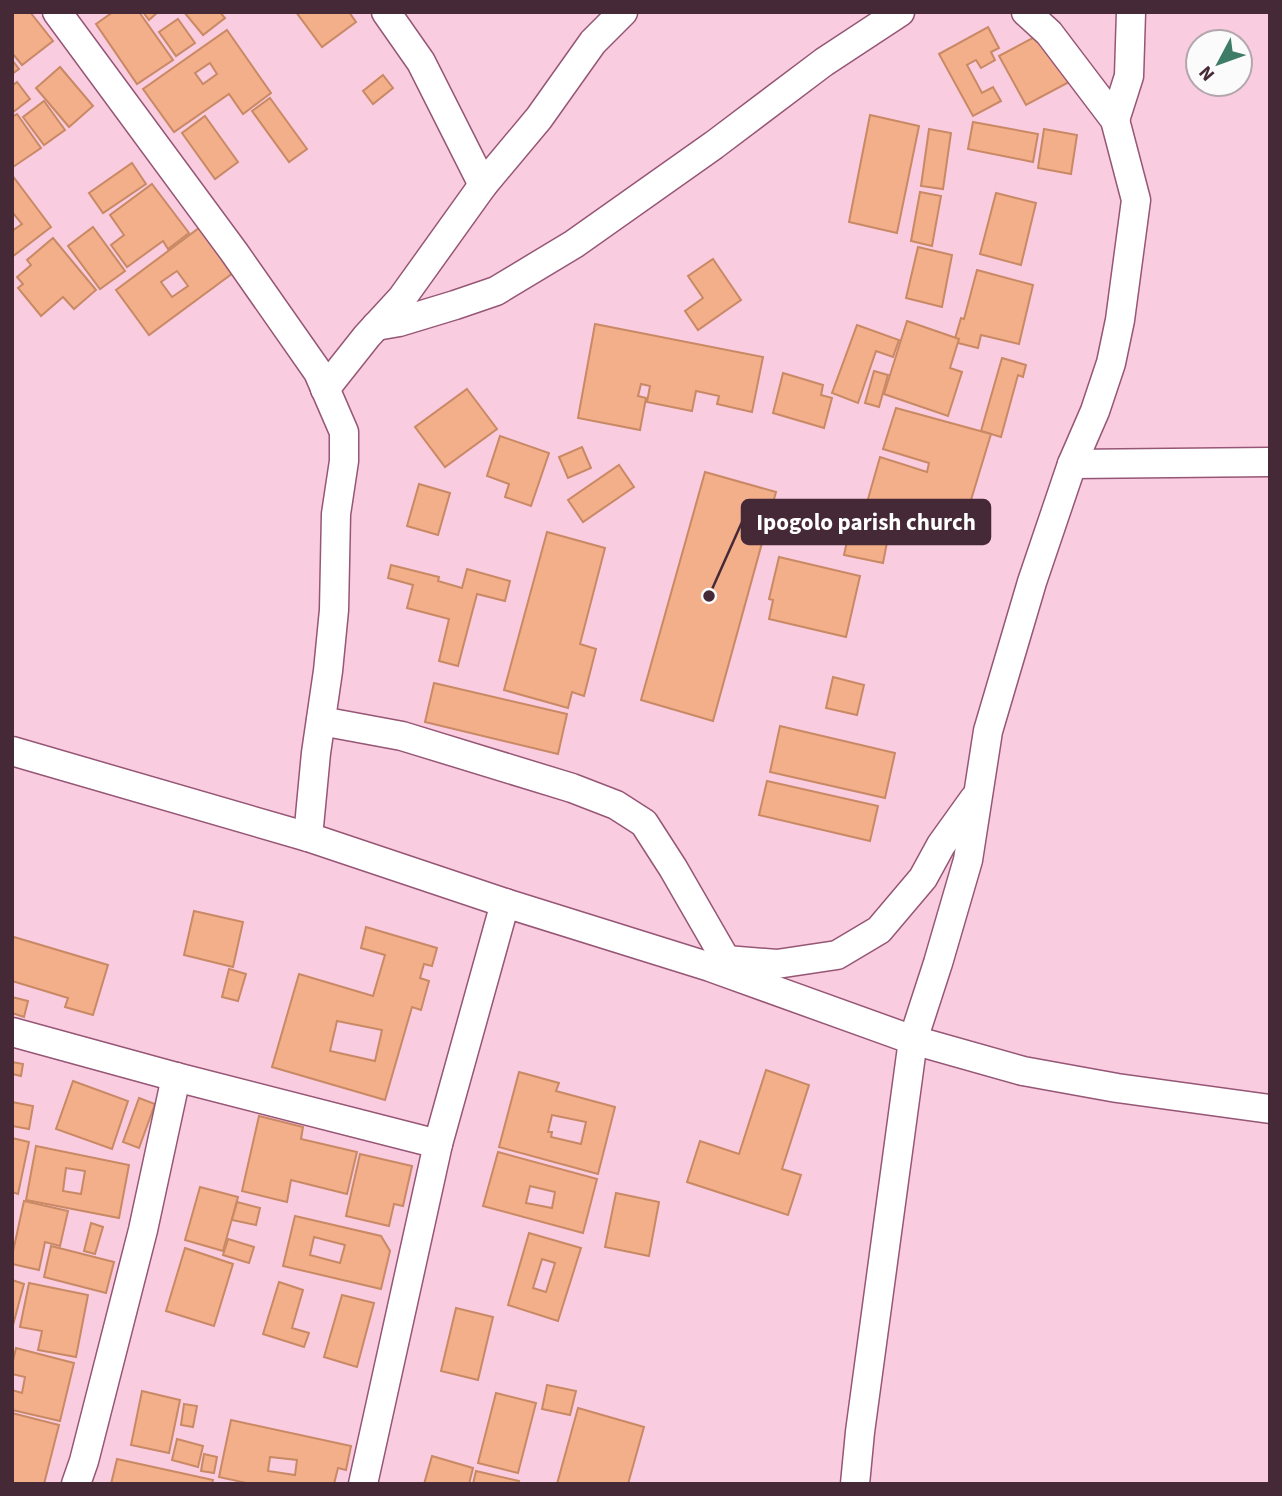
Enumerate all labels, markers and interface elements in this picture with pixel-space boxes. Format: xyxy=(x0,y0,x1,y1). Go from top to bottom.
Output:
north arrow xyxy=(1184,28,1254,98)
text: N xyxy=(1193,60,1222,87)
callout: Ipogolo parish church xyxy=(742,500,990,544)
text: Ipogolo parish church xyxy=(756,506,976,539)

